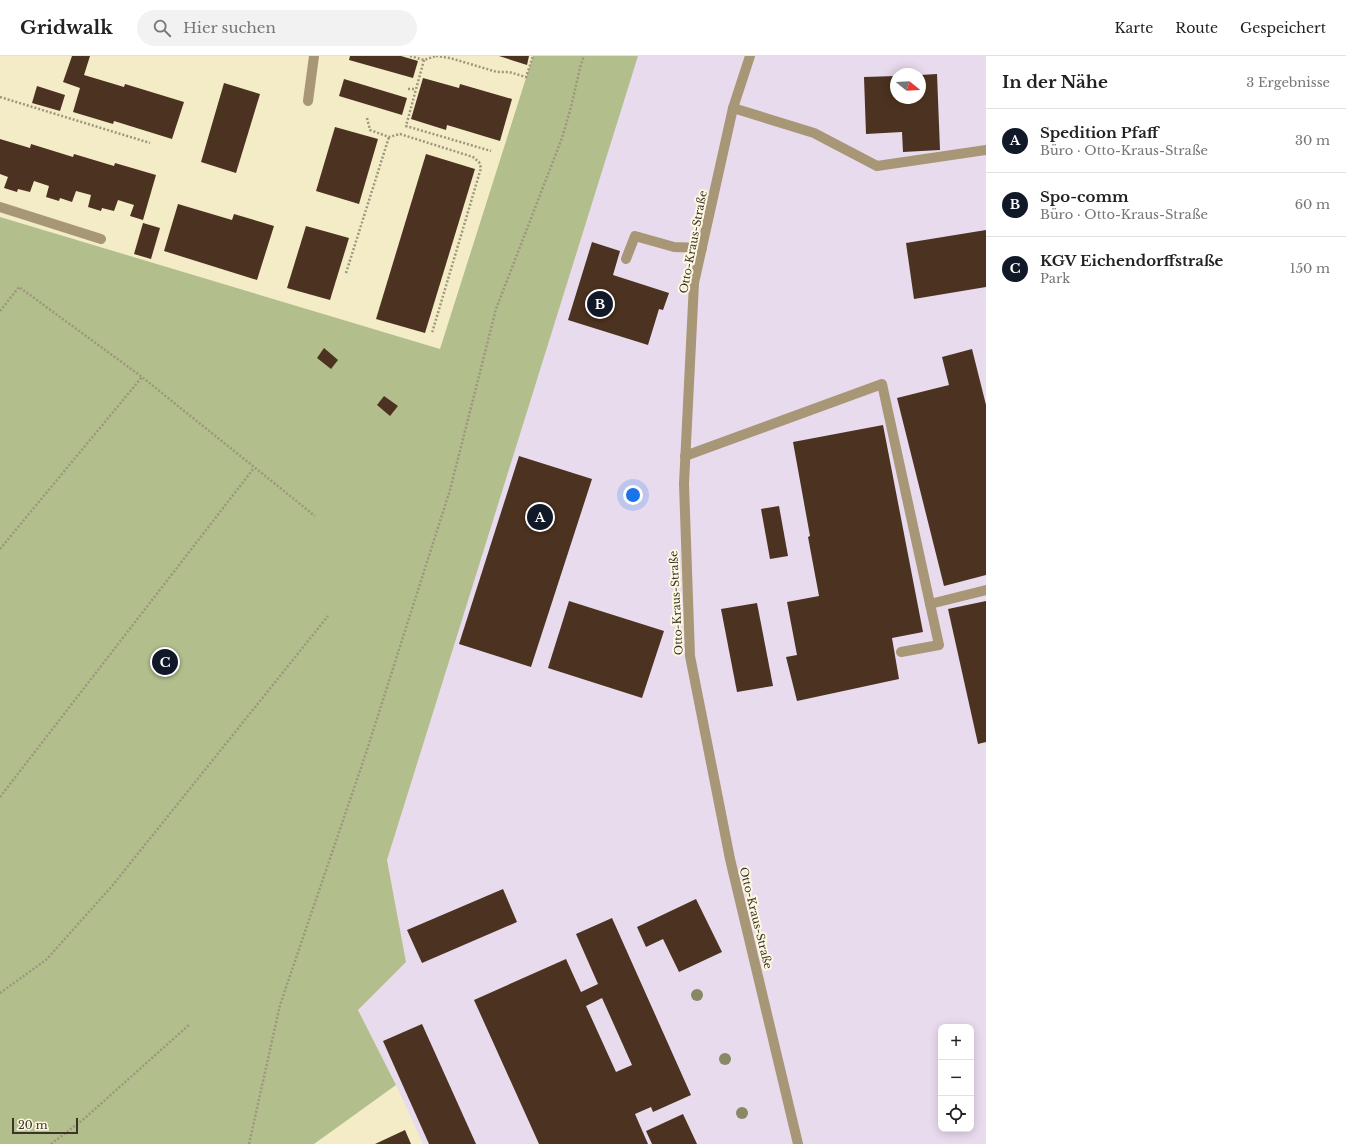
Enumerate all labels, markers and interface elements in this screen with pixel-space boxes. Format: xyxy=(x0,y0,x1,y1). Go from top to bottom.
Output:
search box xyxy=(137,10,417,46)
text: Gridwalk xyxy=(20,16,113,39)
icon: search xyxy=(151,17,173,39)
text: Hier suchen xyxy=(183,18,276,37)
text: Karte xyxy=(1115,19,1153,37)
text: Route xyxy=(1175,19,1218,37)
text: Gespeichert xyxy=(1240,19,1326,37)
north arrow xyxy=(890,68,926,104)
text: In der Nähe xyxy=(1002,72,1108,93)
text: 3 Ergebnisse xyxy=(1246,74,1330,91)
text: Spedition Pfaff xyxy=(1040,123,1158,142)
text: A xyxy=(1010,132,1020,149)
text: 30 m xyxy=(1295,132,1330,149)
text: Büro · Otto-Kraus-Straße xyxy=(1040,142,1208,159)
text: Spo-comm xyxy=(1040,187,1129,206)
street label: Otto-Kraus-Straße xyxy=(676,189,710,295)
text: B xyxy=(1010,196,1020,213)
text: 60 m xyxy=(1295,196,1330,213)
text: Büro · Otto-Kraus-Straße xyxy=(1040,206,1208,223)
text: KGV Eichendorffstraße xyxy=(1040,251,1223,270)
text: C xyxy=(1010,260,1020,277)
text: 150 m xyxy=(1290,260,1330,277)
text: Park xyxy=(1040,270,1070,287)
pin: B xyxy=(587,289,613,319)
your location xyxy=(623,485,643,505)
pin: A xyxy=(527,502,553,532)
street label: Otto-Kraus-Straße xyxy=(666,550,686,656)
pin: C xyxy=(152,647,178,677)
street label: Otto-Kraus-Straße xyxy=(737,866,775,970)
map controls xyxy=(938,1024,974,1132)
button: + xyxy=(938,1024,974,1060)
button: − xyxy=(938,1060,974,1096)
button: locate xyxy=(938,1096,974,1132)
scale bar xyxy=(12,1116,78,1135)
text: 20 m xyxy=(18,1118,48,1132)

